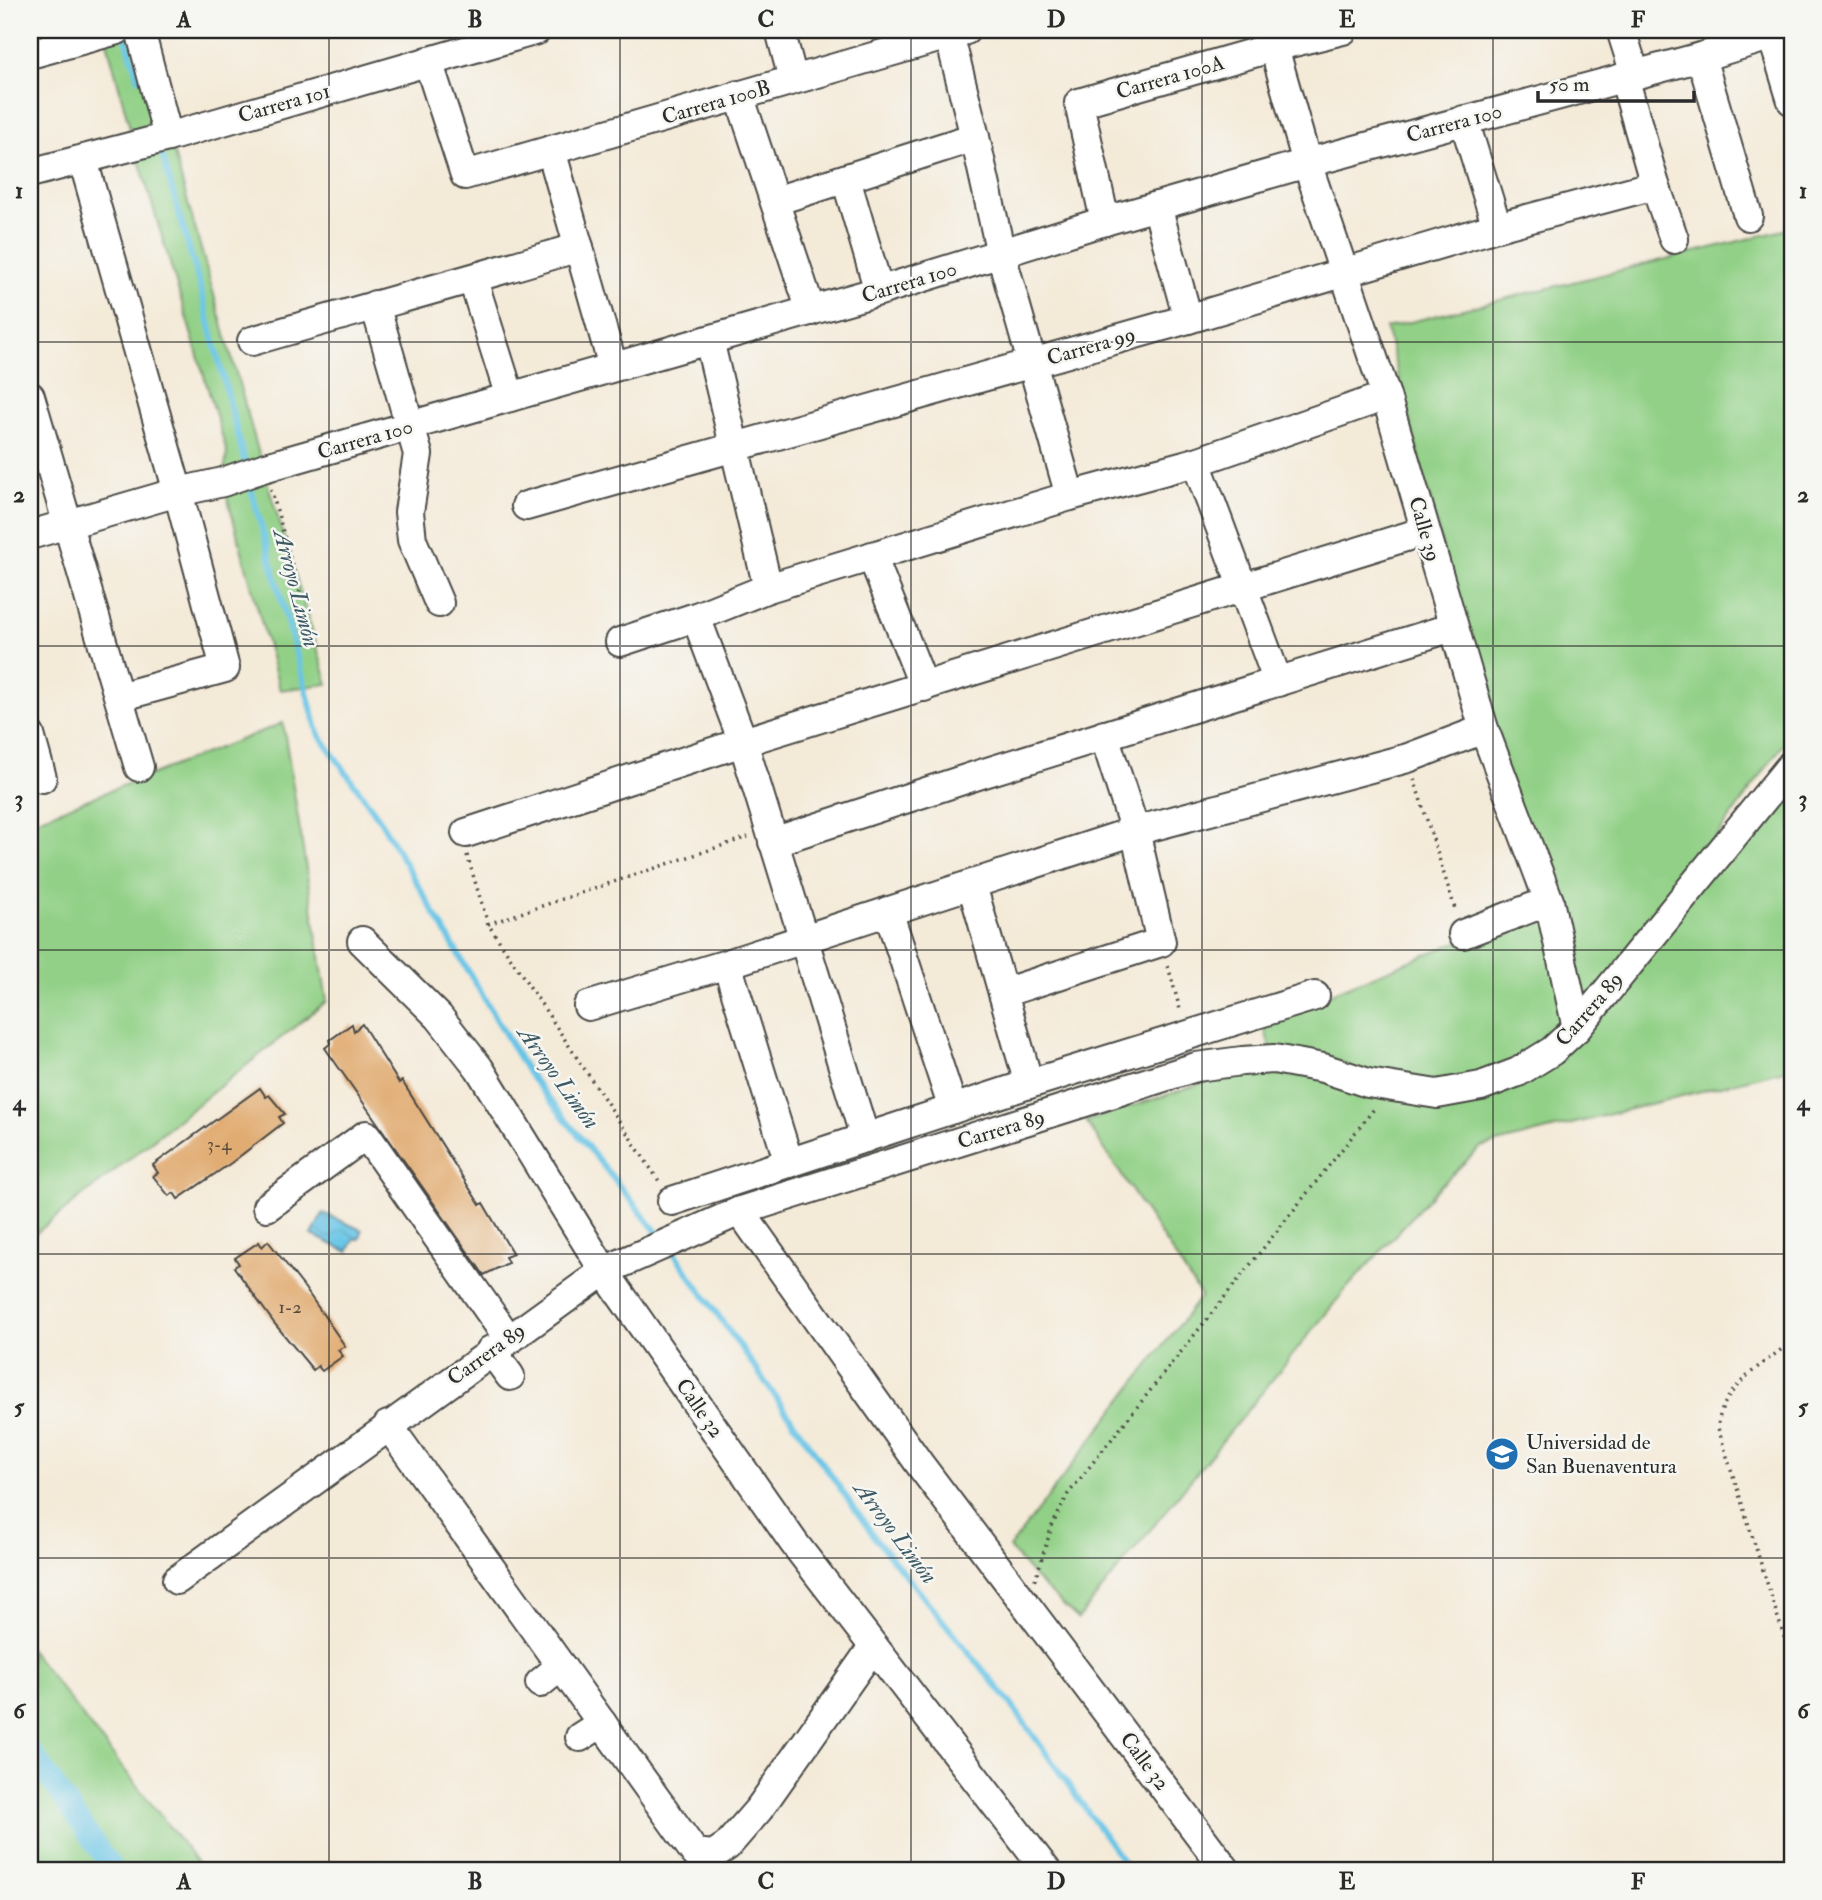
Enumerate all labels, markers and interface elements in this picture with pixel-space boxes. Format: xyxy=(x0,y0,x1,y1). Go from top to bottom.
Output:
text: A xyxy=(176,5,192,34)
text: B xyxy=(467,5,483,34)
text: C xyxy=(758,5,774,34)
text: D xyxy=(1047,5,1065,34)
text: E xyxy=(1339,5,1356,34)
text: F xyxy=(1631,5,1646,34)
street label: Carrera 100A xyxy=(1113,49,1227,106)
scale bar xyxy=(1538,60,1694,104)
text: 50 m xyxy=(1549,71,1590,98)
street label: Carrera 100B xyxy=(659,74,774,131)
street label: Carrera 101 xyxy=(235,77,333,130)
street label: Carrera 100 xyxy=(1403,98,1505,149)
text: 1 xyxy=(15,176,23,205)
text: 1 xyxy=(1799,176,1807,205)
street label: Carrera 100 xyxy=(858,255,960,310)
street label: Carrera 99 xyxy=(1044,321,1138,372)
street label: Carrera 100 xyxy=(314,413,416,466)
text: 2 xyxy=(13,480,25,509)
text: 2 xyxy=(1797,480,1809,509)
street label: Calle 39 xyxy=(1402,493,1447,565)
water label: Arroyo Limón xyxy=(266,523,326,650)
text: 3 xyxy=(15,784,23,813)
text: 3 xyxy=(1799,784,1807,813)
street label: Carrera 89 xyxy=(1550,967,1629,1052)
water label: Arroyo Limón xyxy=(510,1017,606,1135)
text: 4 xyxy=(12,1088,27,1117)
text: 4 xyxy=(1796,1088,1811,1117)
street label: Carrera 89 xyxy=(954,1103,1048,1156)
house number: 3-4 xyxy=(207,1133,232,1156)
house number: 1-2 xyxy=(278,1296,302,1319)
street label: Carrera 89 xyxy=(442,1317,531,1392)
street label: Calle 32 xyxy=(669,1373,730,1443)
text: 5 xyxy=(14,1392,25,1421)
text: 5 xyxy=(1798,1392,1809,1421)
place label: Universidad de San Buenaventura xyxy=(1526,1429,1677,1480)
school or university icon: Universidad de San Buenaventura xyxy=(1483,1435,1521,1473)
water label: Arroyo Limón xyxy=(846,1473,944,1589)
text: 6 xyxy=(13,1696,27,1725)
text: 6 xyxy=(1797,1696,1811,1725)
street label: Calle 32 xyxy=(1114,1727,1175,1796)
text: A xyxy=(176,1867,192,1896)
text: B xyxy=(467,1867,483,1896)
text: C xyxy=(758,1867,774,1896)
text: D xyxy=(1047,1867,1065,1896)
text: E xyxy=(1339,1867,1356,1896)
text: F xyxy=(1631,1867,1646,1896)

